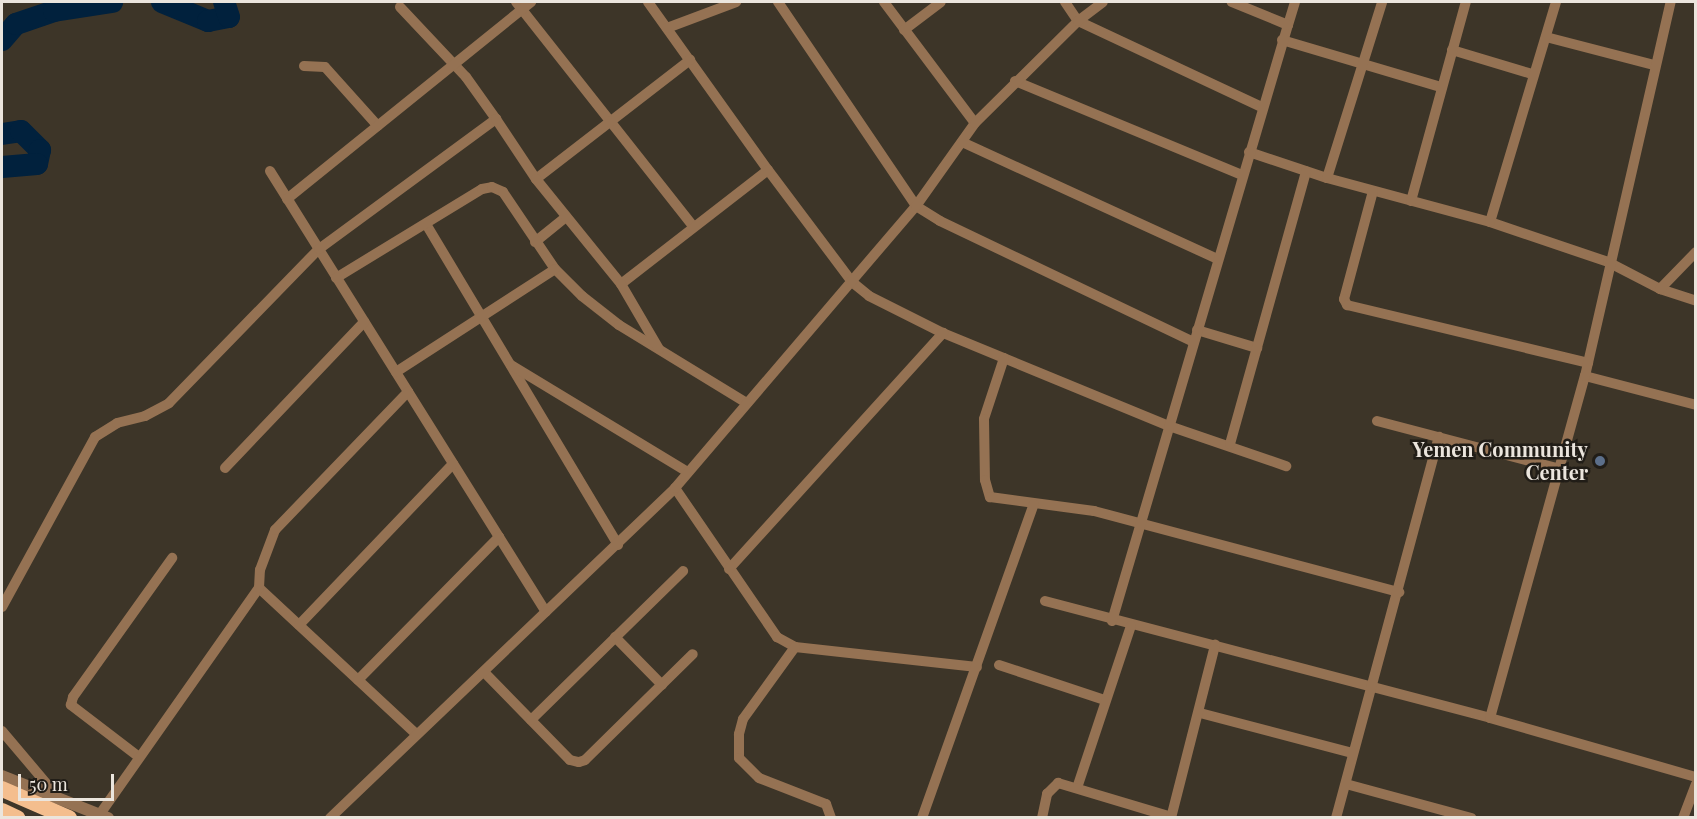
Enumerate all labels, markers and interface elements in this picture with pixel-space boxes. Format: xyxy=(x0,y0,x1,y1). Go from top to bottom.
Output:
place label: Yemen Community Center xyxy=(1412,437,1588,484)
marker: Yemen Community Center xyxy=(1593,454,1607,468)
scale bar xyxy=(21,762,117,800)
text: 50 m xyxy=(29,772,68,796)

